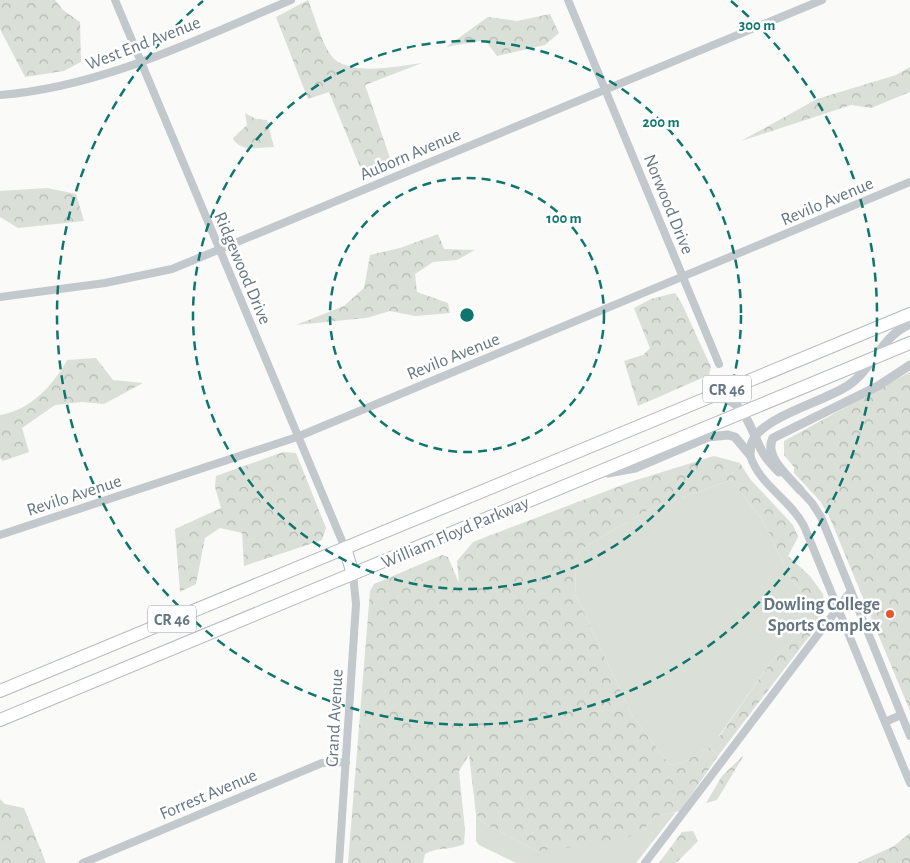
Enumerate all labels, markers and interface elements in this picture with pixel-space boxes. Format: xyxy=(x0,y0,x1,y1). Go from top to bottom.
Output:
street label: West End Avenue xyxy=(83,14,203,74)
text: 300 m xyxy=(739,18,775,33)
text: 200 m xyxy=(642,115,680,130)
street label: Auborn Avenue xyxy=(357,126,463,184)
street label: Norwood Drive xyxy=(640,152,696,257)
street label: Revilo Avenue xyxy=(779,174,876,229)
street label: Ridgewood Drive xyxy=(210,210,274,327)
text: 100 m xyxy=(546,211,582,226)
centre of rings xyxy=(458,306,476,324)
street label: Revilo Avenue xyxy=(404,330,502,384)
road number: CR 46 xyxy=(703,376,751,402)
street label: Revilo Avenue xyxy=(25,472,124,520)
street label: William Floyd Parkway xyxy=(379,494,532,572)
place label: Dowling College Sports Complex xyxy=(763,596,881,635)
road number: CR 46 xyxy=(148,606,196,632)
marker: Dowling College Sports Complex xyxy=(884,608,896,620)
street label: Grand Avenue xyxy=(323,669,347,768)
street label: Forrest Avenue xyxy=(157,766,260,823)

